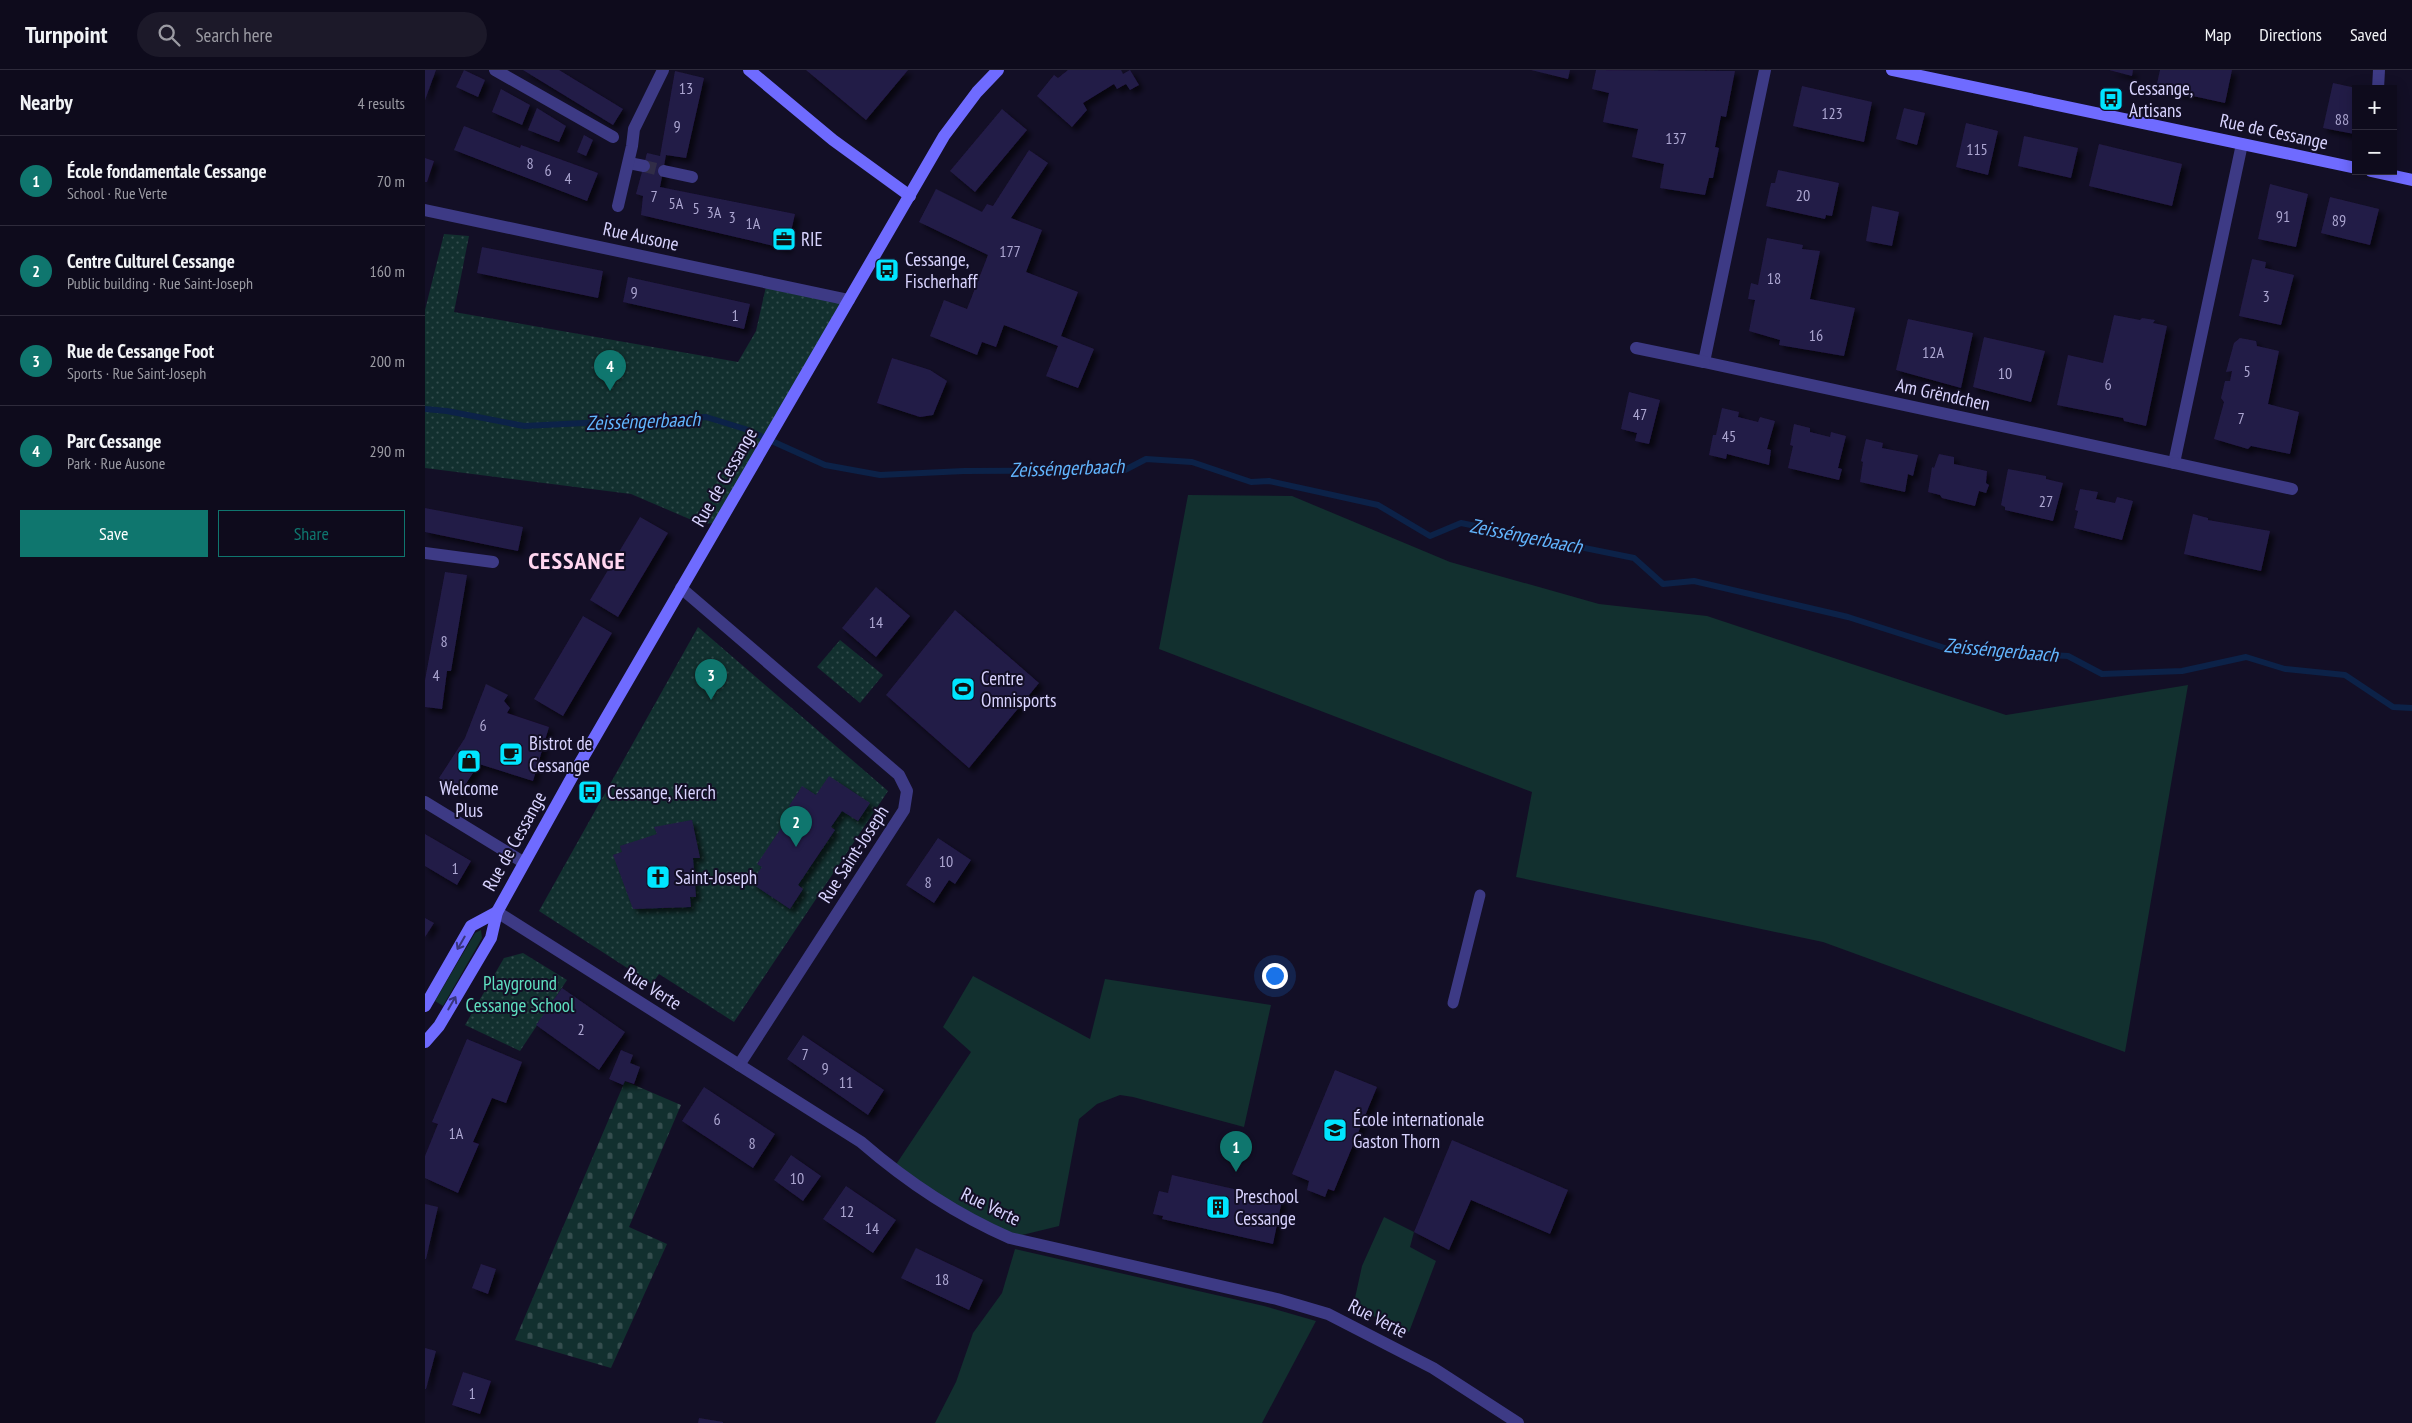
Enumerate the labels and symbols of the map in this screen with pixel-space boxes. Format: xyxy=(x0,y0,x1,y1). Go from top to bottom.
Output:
place label: Cessange, Artisans xyxy=(2129,76,2193,122)
house number: 13 xyxy=(679,78,693,98)
bus stop icon: Cessange, Artisans xyxy=(2098,86,2124,112)
house number: 123 xyxy=(1821,103,1843,123)
street label: Rue de Cessange xyxy=(2218,108,2331,154)
house number: 88 xyxy=(2335,109,2349,129)
house number: 9 xyxy=(673,116,681,136)
house number: 137 xyxy=(1665,128,1687,148)
house number: 115 xyxy=(1966,139,1988,159)
house number: 8 xyxy=(526,153,534,173)
house number: 6 xyxy=(544,160,552,180)
house number: 4 xyxy=(564,168,572,188)
house number: 20 xyxy=(1796,185,1810,205)
house number: 7 xyxy=(650,186,658,206)
house number: 5A xyxy=(669,193,684,213)
house number: 5 xyxy=(692,198,700,218)
house number: 3A xyxy=(707,202,722,222)
house number: 91 xyxy=(2276,206,2290,226)
house number: 3 xyxy=(728,207,736,227)
house number: 89 xyxy=(2332,210,2346,230)
house number: 1A xyxy=(746,213,761,233)
street label: Rue Ausone xyxy=(601,216,681,256)
office icon: RIE xyxy=(771,226,797,252)
place label: RIE xyxy=(801,227,823,251)
house number: 177 xyxy=(999,241,1021,261)
place label: Cessange, Fischerhaff xyxy=(905,247,978,293)
bus stop icon: Cessange, Fischerhaff xyxy=(874,257,900,283)
house number: 18 xyxy=(1767,268,1781,288)
house number: 9 xyxy=(630,282,638,302)
house number: 3 xyxy=(2262,286,2270,306)
house number: 1 xyxy=(731,305,739,325)
house number: 16 xyxy=(1809,325,1823,345)
house number: 12A xyxy=(1922,342,1944,362)
pin: 4 xyxy=(594,350,626,391)
house number: 5 xyxy=(2243,361,2251,381)
house number: 10 xyxy=(1998,363,2012,383)
street label: Am Grëndchen xyxy=(1894,372,1992,416)
house number: 6 xyxy=(2104,374,2112,394)
house number: 47 xyxy=(1633,404,1647,424)
water label: Zeisséngerbaach xyxy=(586,406,702,436)
house number: 7 xyxy=(2237,408,2245,428)
street label: Rue de Cessange xyxy=(686,423,762,531)
house number: 45 xyxy=(1722,426,1736,446)
water label: Zeisséngerbaach xyxy=(1010,453,1126,483)
house number: 27 xyxy=(2039,491,2053,511)
water label: Zeisséngerbaach xyxy=(1467,512,1586,560)
district label: CESSANGE xyxy=(528,545,626,576)
house number: 14 xyxy=(869,612,883,632)
house number: 8 xyxy=(440,631,448,651)
water label: Zeisséngerbaach xyxy=(1943,632,2060,668)
pin: 3 xyxy=(695,659,727,700)
house number: 4 xyxy=(432,665,440,685)
place label: Centre Omnisports xyxy=(981,666,1056,712)
sports icon: Centre Omnisports xyxy=(950,676,976,702)
house number: 6 xyxy=(479,715,487,735)
place label: Bistrot de Cessange xyxy=(529,731,593,777)
cafe icon: Bistrot de Cessange xyxy=(498,741,524,767)
shop icon: Welcome Plus xyxy=(456,748,482,774)
place label: Welcome Plus xyxy=(439,776,499,822)
bus stop icon: Cessange, Kierch xyxy=(577,779,603,805)
place label: Cessange, Kierch xyxy=(607,780,716,804)
street label: Rue de Cessange xyxy=(477,787,551,895)
street label: Rue Saint-Joseph xyxy=(813,801,893,907)
pin: 2 xyxy=(780,806,812,847)
house number: 10 xyxy=(939,851,953,871)
house number: 1 xyxy=(451,858,459,878)
church icon: Saint-Joseph xyxy=(645,864,671,890)
place label: Saint-Joseph xyxy=(675,865,757,889)
house number: 8 xyxy=(924,872,932,892)
one-way arrow xyxy=(456,936,466,950)
street label: Rue Verte xyxy=(620,961,686,1015)
your location xyxy=(1262,963,1288,989)
park label: Playground Cessange School xyxy=(466,971,575,1017)
one-way arrow xyxy=(448,996,458,1010)
house number: 2 xyxy=(577,1019,585,1039)
house number: 7 xyxy=(801,1044,809,1064)
house number: 9 xyxy=(821,1058,829,1078)
house number: 11 xyxy=(839,1072,853,1092)
place label: École internationale Gaston Thorn xyxy=(1353,1107,1485,1153)
house number: 6 xyxy=(713,1109,721,1129)
school or university icon: École internationale Gaston Thorn xyxy=(1322,1117,1348,1143)
house number: 1A xyxy=(449,1123,464,1143)
pin: 1 xyxy=(1220,1131,1252,1172)
house number: 8 xyxy=(748,1133,756,1153)
house number: 10 xyxy=(790,1168,804,1188)
street label: Rue Verte xyxy=(957,1181,1025,1231)
place label: Preschool Cessange xyxy=(1235,1184,1299,1230)
building icon: Preschool Cessange xyxy=(1205,1194,1231,1220)
house number: 12 xyxy=(840,1201,854,1221)
house number: 14 xyxy=(865,1218,879,1238)
house number: 18 xyxy=(935,1269,949,1289)
street label: Rue Verte xyxy=(1344,1293,1412,1343)
house number: 1 xyxy=(468,1383,476,1403)

